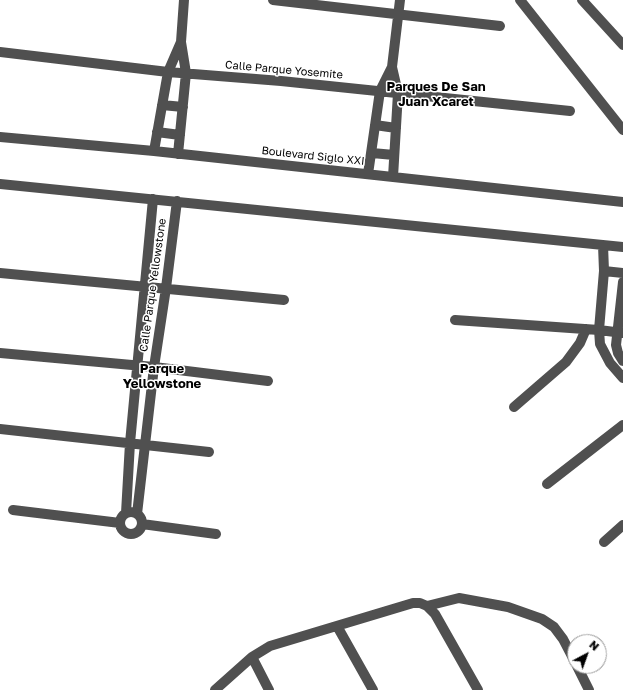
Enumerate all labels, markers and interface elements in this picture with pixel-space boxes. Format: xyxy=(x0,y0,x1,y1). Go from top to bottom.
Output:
street label: Calle Parque Yosemite xyxy=(225,58,343,82)
district label: Parques De San Juan Xcaret xyxy=(386,79,486,110)
street label: Boulevard Siglo XXI xyxy=(261,144,365,168)
street label: Calle Parque Yellowstone xyxy=(137,217,169,353)
district label: Parque Yellowstone xyxy=(123,361,201,392)
north arrow xyxy=(567,634,607,674)
text: N xyxy=(587,638,602,653)

